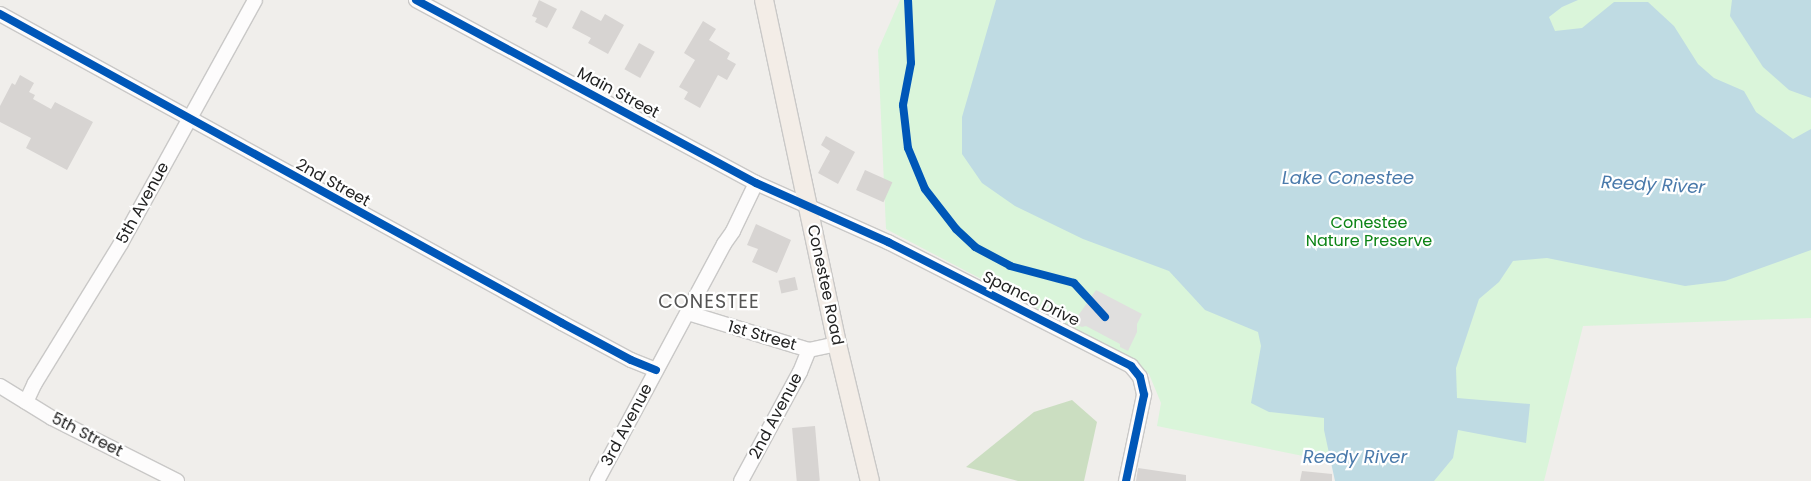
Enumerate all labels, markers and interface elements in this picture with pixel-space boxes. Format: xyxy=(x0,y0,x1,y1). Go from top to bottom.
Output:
street label: Main Street xyxy=(574,63,662,123)
street label: 2nd Street xyxy=(293,155,373,211)
street label: 5th Avenue xyxy=(113,159,173,247)
water label: Lake Conestee xyxy=(1282,167,1414,189)
water label: Reedy River xyxy=(1600,171,1706,199)
park label: Conestee Nature Preserve xyxy=(1306,213,1432,251)
street label: Conestee Road xyxy=(803,223,847,347)
street label: Spanco Drive xyxy=(979,267,1083,331)
district label: CONESTEE xyxy=(657,291,761,313)
street label: 1st Street xyxy=(726,317,798,355)
street label: 2nd Avenue xyxy=(745,370,807,462)
street label: 3rd Avenue xyxy=(597,381,657,469)
street label: 5th Street xyxy=(48,409,126,461)
water label: Reedy River xyxy=(1303,446,1407,468)

